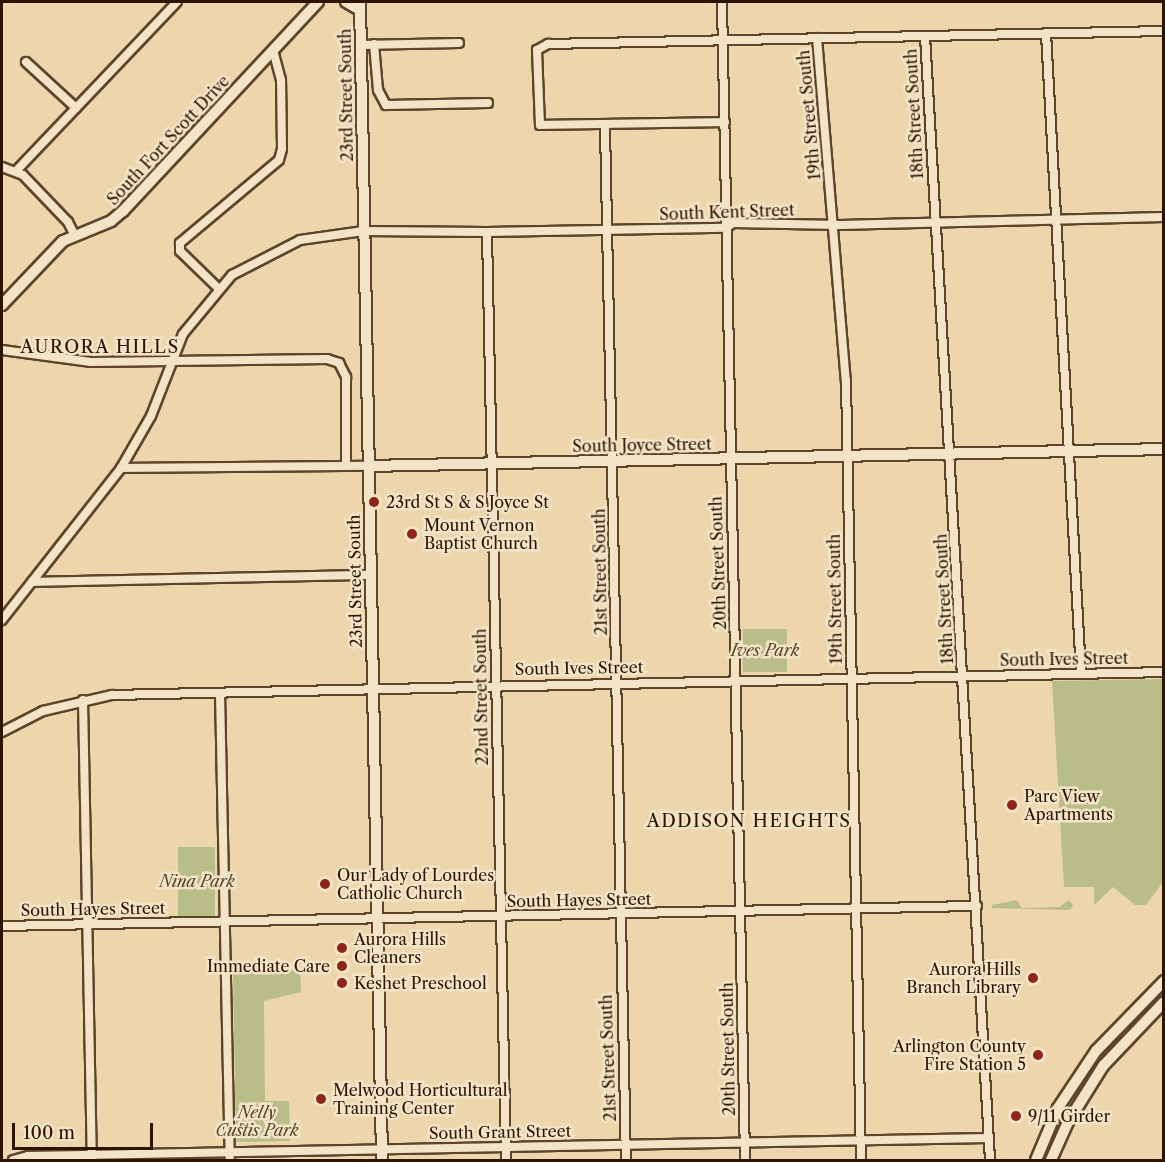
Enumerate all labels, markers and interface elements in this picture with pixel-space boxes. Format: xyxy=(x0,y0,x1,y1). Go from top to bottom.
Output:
street label: 23rd Street South xyxy=(335,28,357,162)
street label: 18th Street South xyxy=(901,48,927,180)
street label: 19th Street South xyxy=(794,49,824,181)
street label: South Fort Scott Drive xyxy=(103,71,233,209)
street label: South Kent Street xyxy=(659,200,795,224)
district label: AURORA HILLS xyxy=(20,336,180,358)
street label: South Joyce Street xyxy=(572,434,712,456)
place label: 23rd St S & S Joyce St xyxy=(386,492,549,512)
marker: 23rd St S & S Joyce St xyxy=(367,495,381,509)
street label: 20th Street South xyxy=(706,496,730,630)
street label: 21st Street South xyxy=(589,508,611,636)
street label: 23rd Street South xyxy=(344,514,366,648)
place label: Mount Vernon Baptist Church xyxy=(424,515,538,553)
marker: Mount Vernon Baptist Church xyxy=(405,527,419,541)
street label: 18th Street South xyxy=(931,533,957,665)
street label: 19th Street South xyxy=(824,534,846,664)
street label: 22nd Street South xyxy=(470,628,492,766)
park label: Ives Park xyxy=(731,640,799,660)
street label: South Ives Street xyxy=(1000,648,1128,670)
street label: South Ives Street xyxy=(515,657,643,679)
place label: Parc View Apartments xyxy=(1024,786,1113,824)
marker: Parc View Apartments xyxy=(1005,798,1019,812)
district label: ADDISON HEIGHTS xyxy=(646,810,852,832)
place label: Our Lady of Lourdes Catholic Church xyxy=(337,865,495,903)
park label: Nina Park xyxy=(159,871,235,891)
marker: Our Lady of Lourdes Catholic Church xyxy=(318,877,332,891)
street label: South Hayes Street xyxy=(506,889,652,911)
street label: South Hayes Street xyxy=(20,898,166,920)
place label: Aurora Hills Cleaners xyxy=(354,929,446,967)
marker: Aurora Hills Cleaners xyxy=(335,941,349,955)
place label: Immediate Care xyxy=(207,956,330,976)
marker: Immediate Care xyxy=(335,959,349,973)
place label: Aurora Hills Branch Library xyxy=(906,959,1021,997)
marker: Aurora Hills Branch Library xyxy=(1026,971,1040,985)
place label: Keshet Preschool xyxy=(354,973,487,993)
marker: Keshet Preschool xyxy=(335,976,349,990)
street label: 20th Street South xyxy=(717,982,739,1116)
street label: 21st Street South xyxy=(596,994,620,1122)
place label: Arlington County Fire Station 5 xyxy=(893,1036,1026,1074)
marker: Arlington County Fire Station 5 xyxy=(1031,1048,1045,1062)
place label: Melwood Horticultural Training Center xyxy=(333,1080,508,1118)
marker: Melwood Horticultural Training Center xyxy=(314,1092,328,1106)
park label: Nelly Custis Park xyxy=(215,1102,299,1140)
place label: 9/11 Girder xyxy=(1028,1106,1110,1126)
marker: 9/11 Girder xyxy=(1009,1109,1023,1123)
scale bar xyxy=(15,1111,156,1149)
street label: South Grant Street xyxy=(429,1121,571,1143)
text: 100 m xyxy=(23,1122,75,1144)

